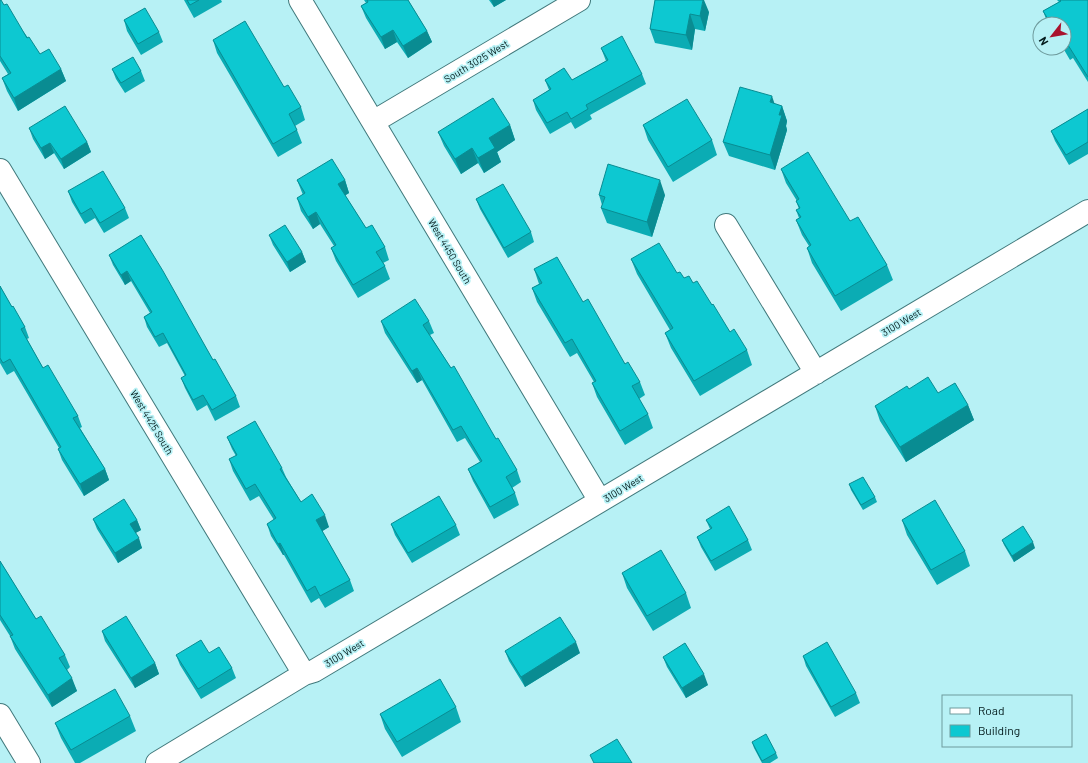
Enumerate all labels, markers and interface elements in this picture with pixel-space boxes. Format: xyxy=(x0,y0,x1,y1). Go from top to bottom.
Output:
north arrow xyxy=(1032,16,1072,56)
text: N xyxy=(1036,35,1050,48)
street label: South 3025 West xyxy=(442,37,511,85)
street label: West 4450 South xyxy=(426,216,474,286)
street label: 3100 West xyxy=(879,305,923,338)
street label: West 4425 South xyxy=(128,388,176,456)
street label: 3100 West xyxy=(601,471,645,504)
street label: 3100 West xyxy=(322,636,366,669)
legend xyxy=(942,695,1072,747)
text: Road xyxy=(978,703,1005,717)
text: Building xyxy=(978,723,1020,737)

